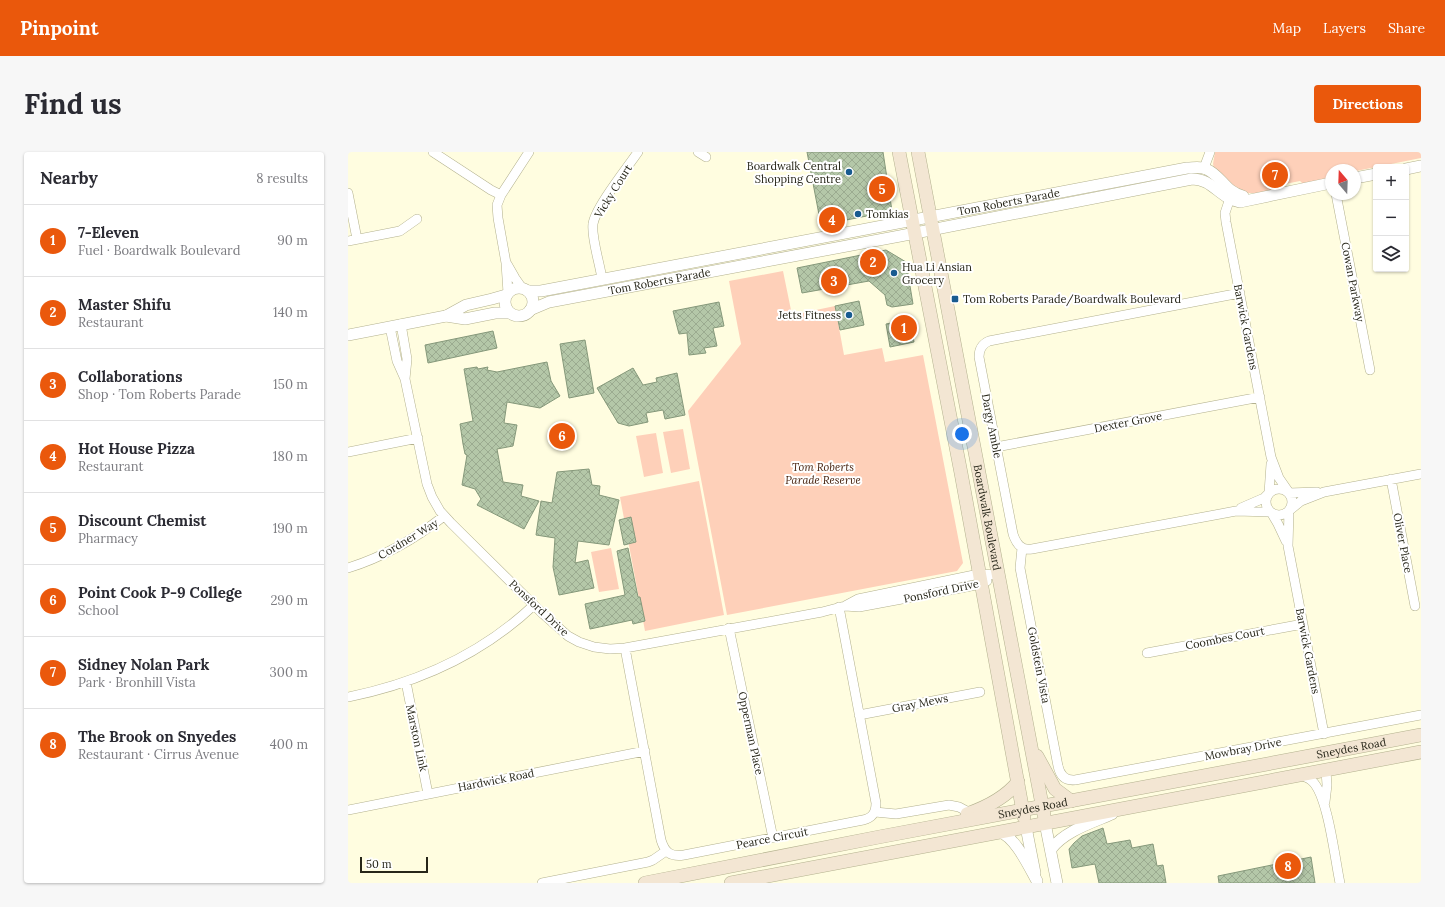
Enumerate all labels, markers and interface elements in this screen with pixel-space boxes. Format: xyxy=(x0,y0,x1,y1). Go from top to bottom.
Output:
text: Pinpoint xyxy=(20,16,99,40)
text: Map xyxy=(1273,19,1301,37)
text: Layers xyxy=(1323,19,1366,37)
text: Share xyxy=(1388,19,1425,37)
button: Directions xyxy=(1314,85,1421,123)
text: Find us xyxy=(24,86,122,122)
place label: Boardwalk Central Shopping Centre xyxy=(747,159,841,186)
pin: 7 xyxy=(1262,160,1288,190)
street label: Vicky Court xyxy=(591,161,635,221)
north arrow xyxy=(1325,164,1361,200)
map controls xyxy=(1373,164,1409,272)
button: + xyxy=(1373,164,1409,200)
text: Nearby xyxy=(40,167,98,189)
marker: Boardwalk Central Shopping Centre xyxy=(844,167,854,177)
text: 8 results xyxy=(256,170,308,187)
pin: 5 xyxy=(869,174,895,204)
street label: Tom Roberts Parade xyxy=(956,185,1061,219)
button: − xyxy=(1373,200,1409,236)
pin: 4 xyxy=(819,205,845,235)
place label: Tomkias xyxy=(866,207,909,221)
marker: Tomkias xyxy=(853,209,863,219)
text: 7-Eleven xyxy=(78,223,139,242)
text: 1 xyxy=(50,232,56,249)
text: 90 m xyxy=(277,232,308,249)
button: layers xyxy=(1373,236,1409,272)
street label: Cowan Parkway xyxy=(1338,241,1368,323)
text: Fuel · Boardwalk Boulevard xyxy=(78,242,240,259)
pin: 2 xyxy=(860,247,886,277)
place label: Hua Li Ansian Grocery xyxy=(902,260,972,287)
street label: Tom Roberts Parade xyxy=(607,265,712,298)
pin: 3 xyxy=(821,266,847,296)
marker: Hua Li Ansian Grocery xyxy=(889,268,899,278)
street label: Barwick Gardens xyxy=(1231,283,1261,371)
place label: Tom Roberts Parade/Boardwalk Boulevard xyxy=(963,292,1182,307)
marker: Tom Roberts Parade/Boardwalk Boulevard xyxy=(950,294,960,304)
text: Master Shifu xyxy=(78,295,171,314)
text: 2 xyxy=(50,304,56,321)
text: 140 m xyxy=(273,304,308,321)
place label: Jetts Fitness xyxy=(777,308,841,322)
marker: Jetts Fitness xyxy=(844,310,854,320)
pin: 1 xyxy=(891,313,917,343)
text: Restaurant xyxy=(78,314,144,331)
text: Collaborations xyxy=(78,367,182,386)
text: 3 xyxy=(49,376,57,393)
text: 150 m xyxy=(273,376,308,393)
text: Shop · Tom Roberts Parade xyxy=(78,386,241,403)
street label: Dargy Amble xyxy=(979,392,1005,460)
street label: Dexter Grove xyxy=(1093,409,1163,435)
pin: 6 xyxy=(549,421,575,451)
your location xyxy=(952,424,972,444)
text: Hot House Pizza xyxy=(78,439,195,458)
text: 4 xyxy=(49,448,57,465)
text: 180 m xyxy=(273,448,308,465)
text: Restaurant xyxy=(78,458,144,475)
park label: Tom Roberts Parade Reserve xyxy=(785,460,861,487)
street label: Boardwalk Boulevard xyxy=(971,463,1004,572)
text: Discount Chemist xyxy=(78,511,207,530)
street label: Oliver Place xyxy=(1390,512,1416,574)
street label: Cordner Way xyxy=(375,516,441,562)
text: 5 xyxy=(49,520,57,537)
text: 190 m xyxy=(273,520,308,537)
text: Pharmacy xyxy=(78,530,138,547)
street label: Ponsford Drive xyxy=(902,576,980,606)
street label: Ponsford Drive xyxy=(506,577,572,639)
text: Point Cook P-9 College xyxy=(78,583,242,602)
text: 6 xyxy=(49,592,57,609)
text: 290 m xyxy=(270,592,308,609)
text: School xyxy=(78,602,119,619)
street label: Barwick Gardens xyxy=(1293,607,1323,695)
street label: Coombes Court xyxy=(1184,623,1267,653)
street label: Goldstein Vista xyxy=(1025,626,1053,705)
text: Sidney Nolan Park xyxy=(78,655,209,674)
text: 7 xyxy=(50,664,56,681)
text: 300 m xyxy=(270,664,308,681)
text: Park · Bronhill Vista xyxy=(78,674,196,691)
street label: Opperman Place xyxy=(735,690,767,776)
street label: Gray Mews xyxy=(891,691,949,715)
street label: Marston Link xyxy=(403,703,431,773)
text: The Brook on Snyedes xyxy=(78,727,236,746)
street label: Mowbray Drive xyxy=(1203,735,1283,763)
street label: Sneydes Road xyxy=(1315,735,1388,762)
text: 8 xyxy=(49,736,57,753)
text: 400 m xyxy=(270,736,308,753)
text: Restaurant · Cirrus Avenue xyxy=(78,746,239,763)
street label: Hardwick Road xyxy=(457,766,536,794)
street label: Sneydes Road xyxy=(997,795,1069,821)
street label: Pearce Circuit xyxy=(735,824,810,852)
pin: 8 xyxy=(1275,851,1301,881)
scale bar xyxy=(360,855,428,874)
text: 50 m xyxy=(366,857,392,871)

